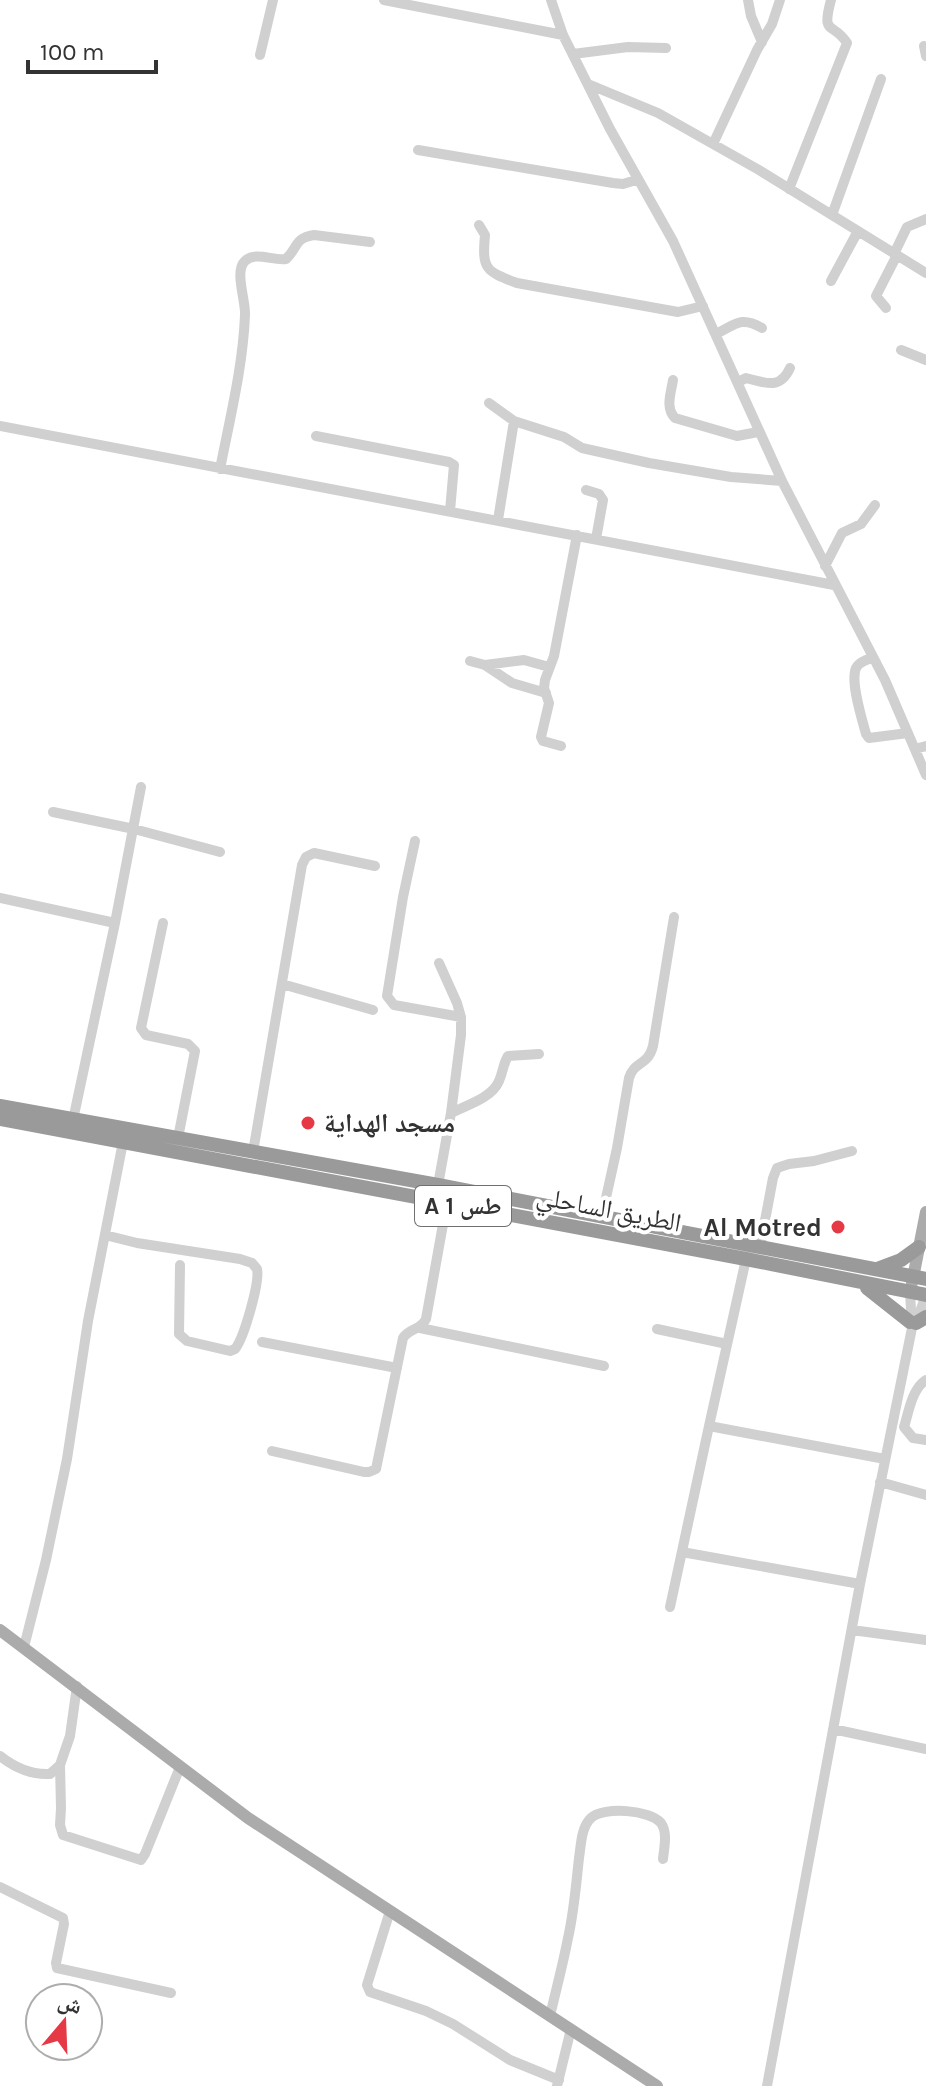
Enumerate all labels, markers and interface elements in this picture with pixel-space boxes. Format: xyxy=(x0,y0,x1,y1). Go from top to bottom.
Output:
scale bar xyxy=(28,24,156,74)
text: 100 m xyxy=(40,38,105,66)
place label: مسجد الهداية xyxy=(324,1108,455,1139)
marker: مسجد الهداية xyxy=(299,1114,317,1132)
street label: الطريق الساحلي xyxy=(533,1180,684,1243)
road number: A 1 طس xyxy=(415,1186,511,1226)
place label: Al Motred xyxy=(704,1212,822,1243)
marker: Al Motred xyxy=(829,1218,847,1236)
north arrow xyxy=(24,1982,104,2062)
text: ش xyxy=(55,1988,85,2020)

